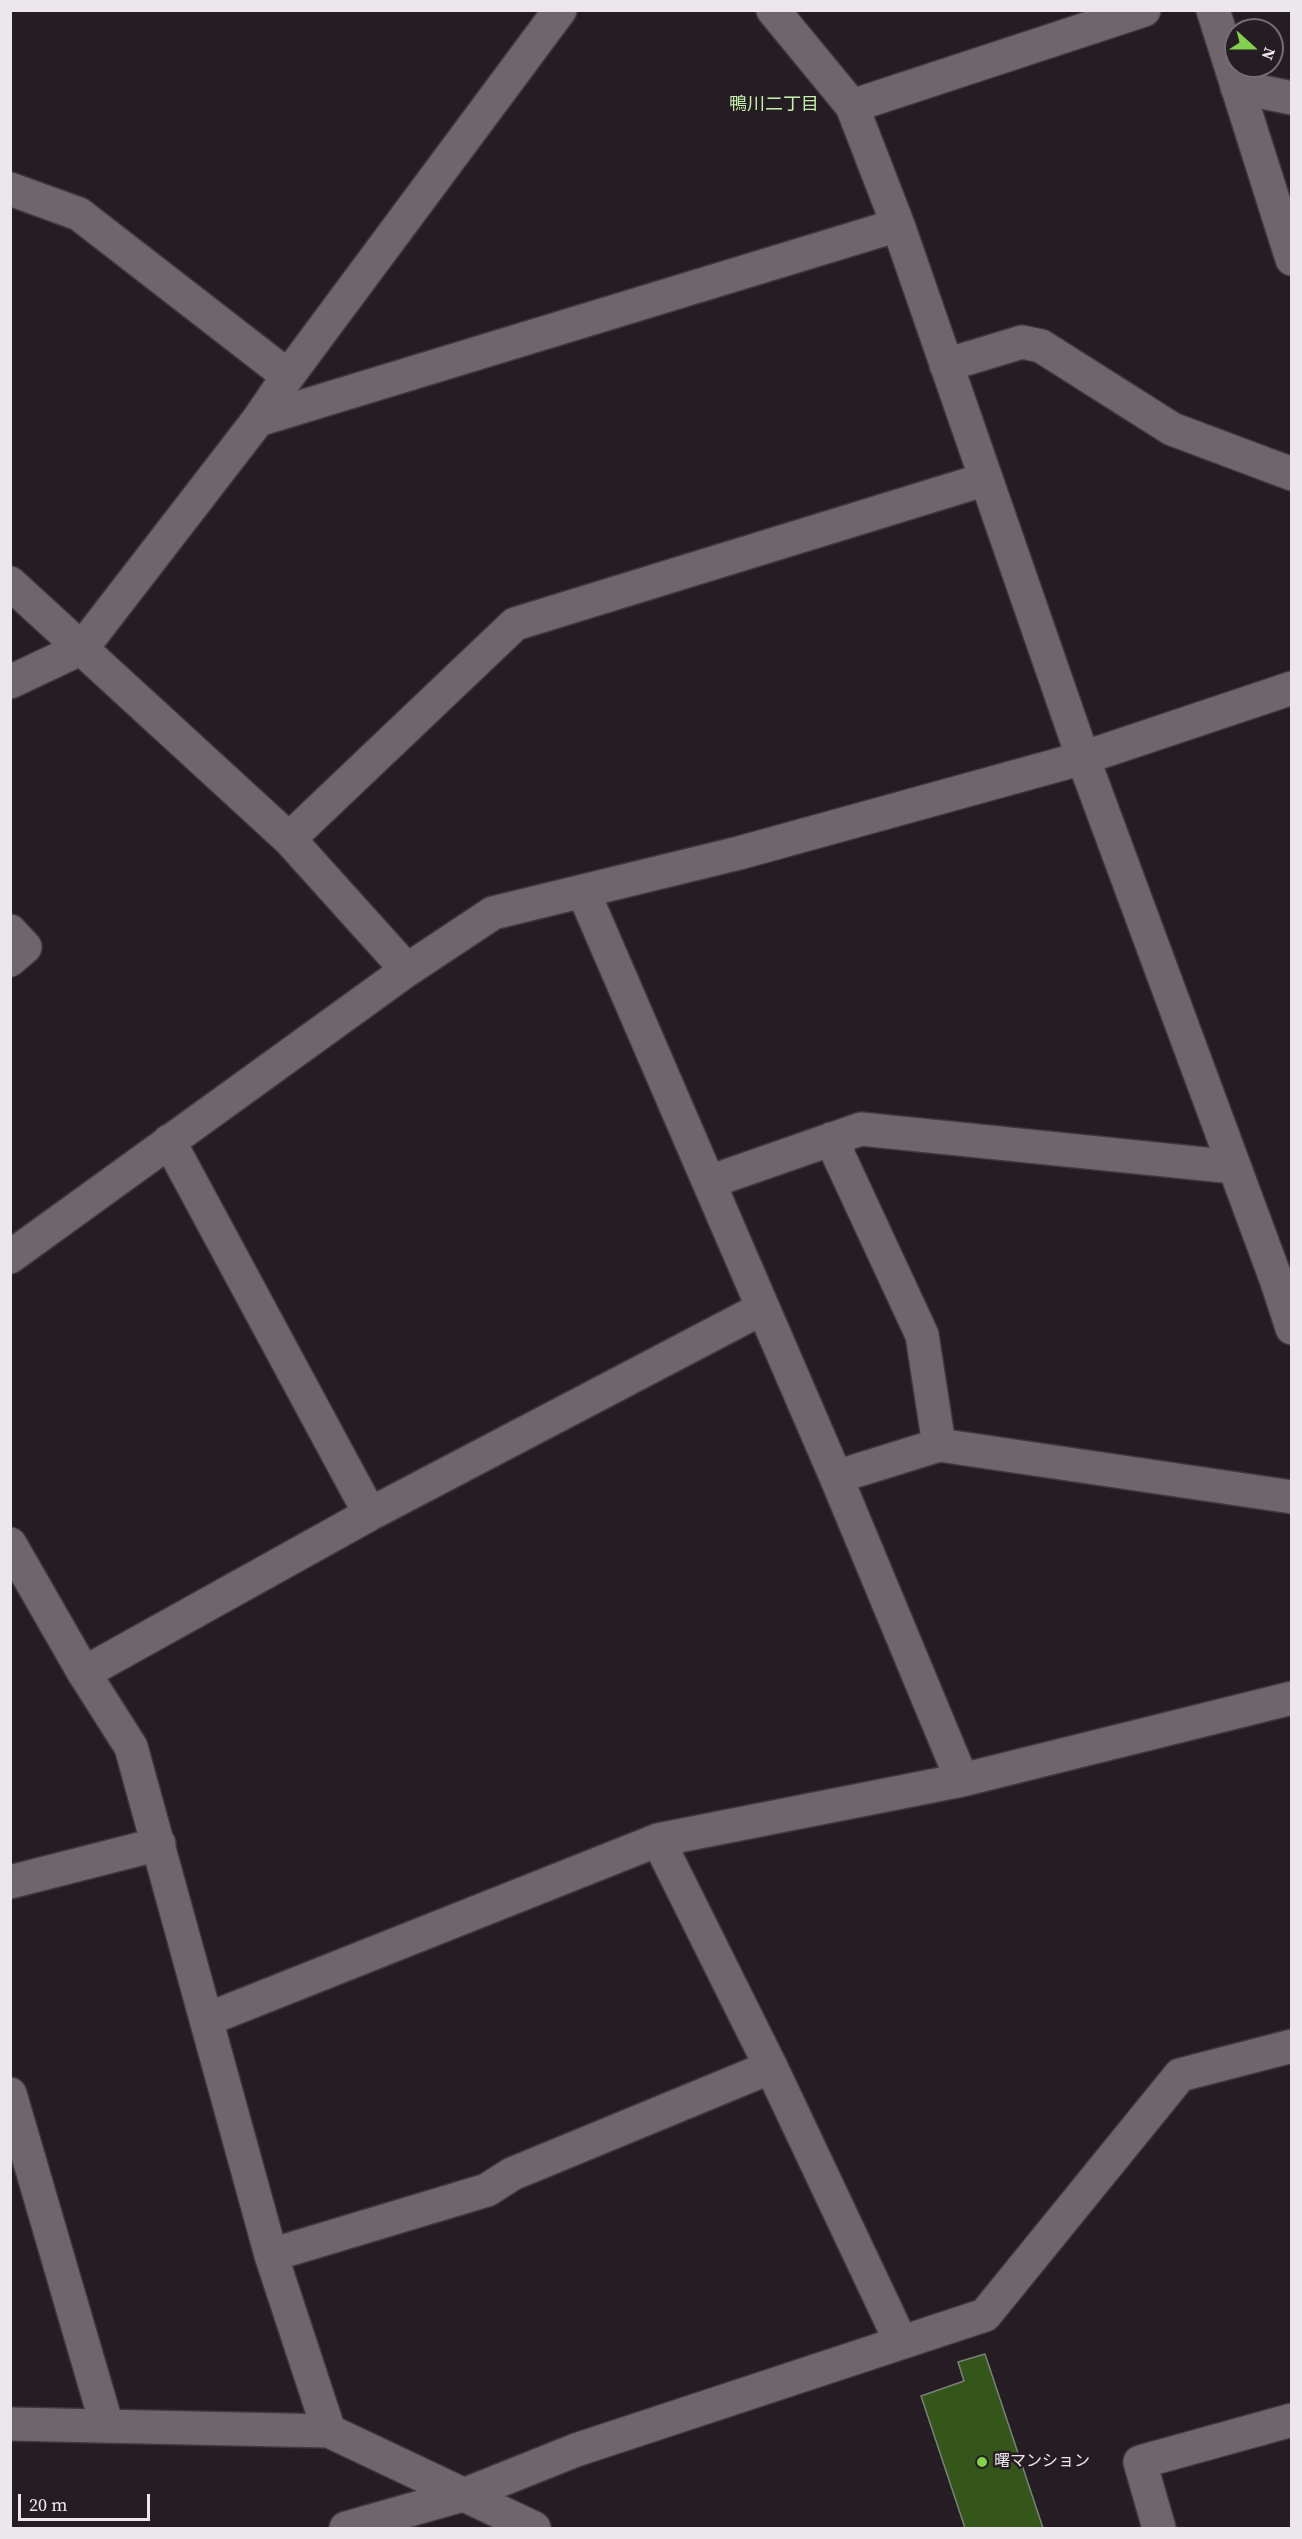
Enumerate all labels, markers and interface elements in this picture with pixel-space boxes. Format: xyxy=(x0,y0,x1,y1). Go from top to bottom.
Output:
north arrow xyxy=(1224,18,1284,78)
text: N xyxy=(1257,44,1281,63)
district label: 鴨川二丁目 xyxy=(729,94,819,116)
place label: 曙マンション xyxy=(994,2452,1090,2472)
marker: 曙マンション xyxy=(975,2455,989,2469)
scale bar xyxy=(21,2482,153,2520)
text: 20 m xyxy=(29,2492,67,2517)

